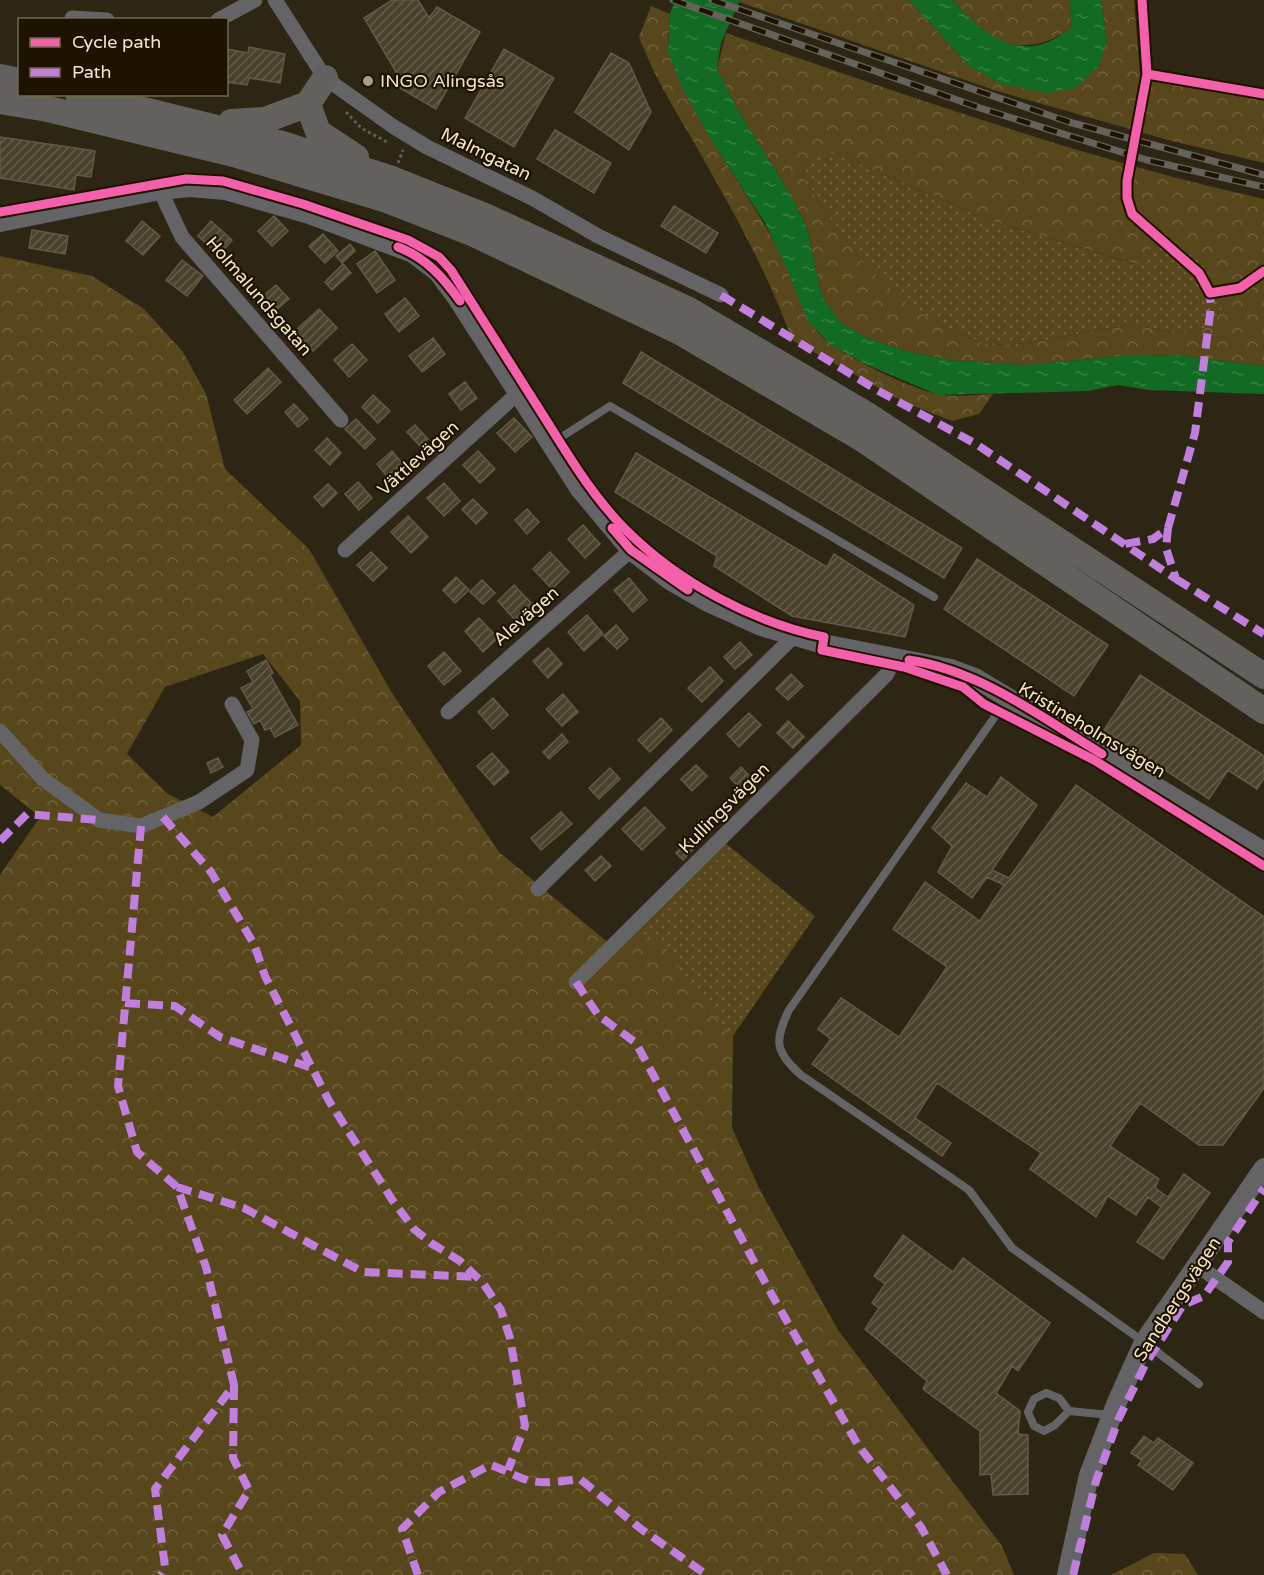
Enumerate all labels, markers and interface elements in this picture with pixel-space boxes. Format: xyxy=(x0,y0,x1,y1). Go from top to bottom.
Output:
legend xyxy=(18,18,228,96)
text: Cycle path xyxy=(72,31,161,53)
text: Path xyxy=(72,61,111,83)
place label: INGO Alingsås xyxy=(380,70,505,92)
marker: INGO Alingsås xyxy=(361,74,375,88)
street label: Malmgatan xyxy=(437,123,535,185)
street label: Holmalundsgatan xyxy=(201,232,317,360)
street label: Vättlevägen xyxy=(373,416,463,500)
street label: Alevägen xyxy=(489,581,563,651)
street label: Kristineholmsvägen xyxy=(1014,677,1170,783)
street label: Kullingsvägen xyxy=(674,758,774,858)
street label: Sandbergsvägen xyxy=(1129,1233,1225,1365)

